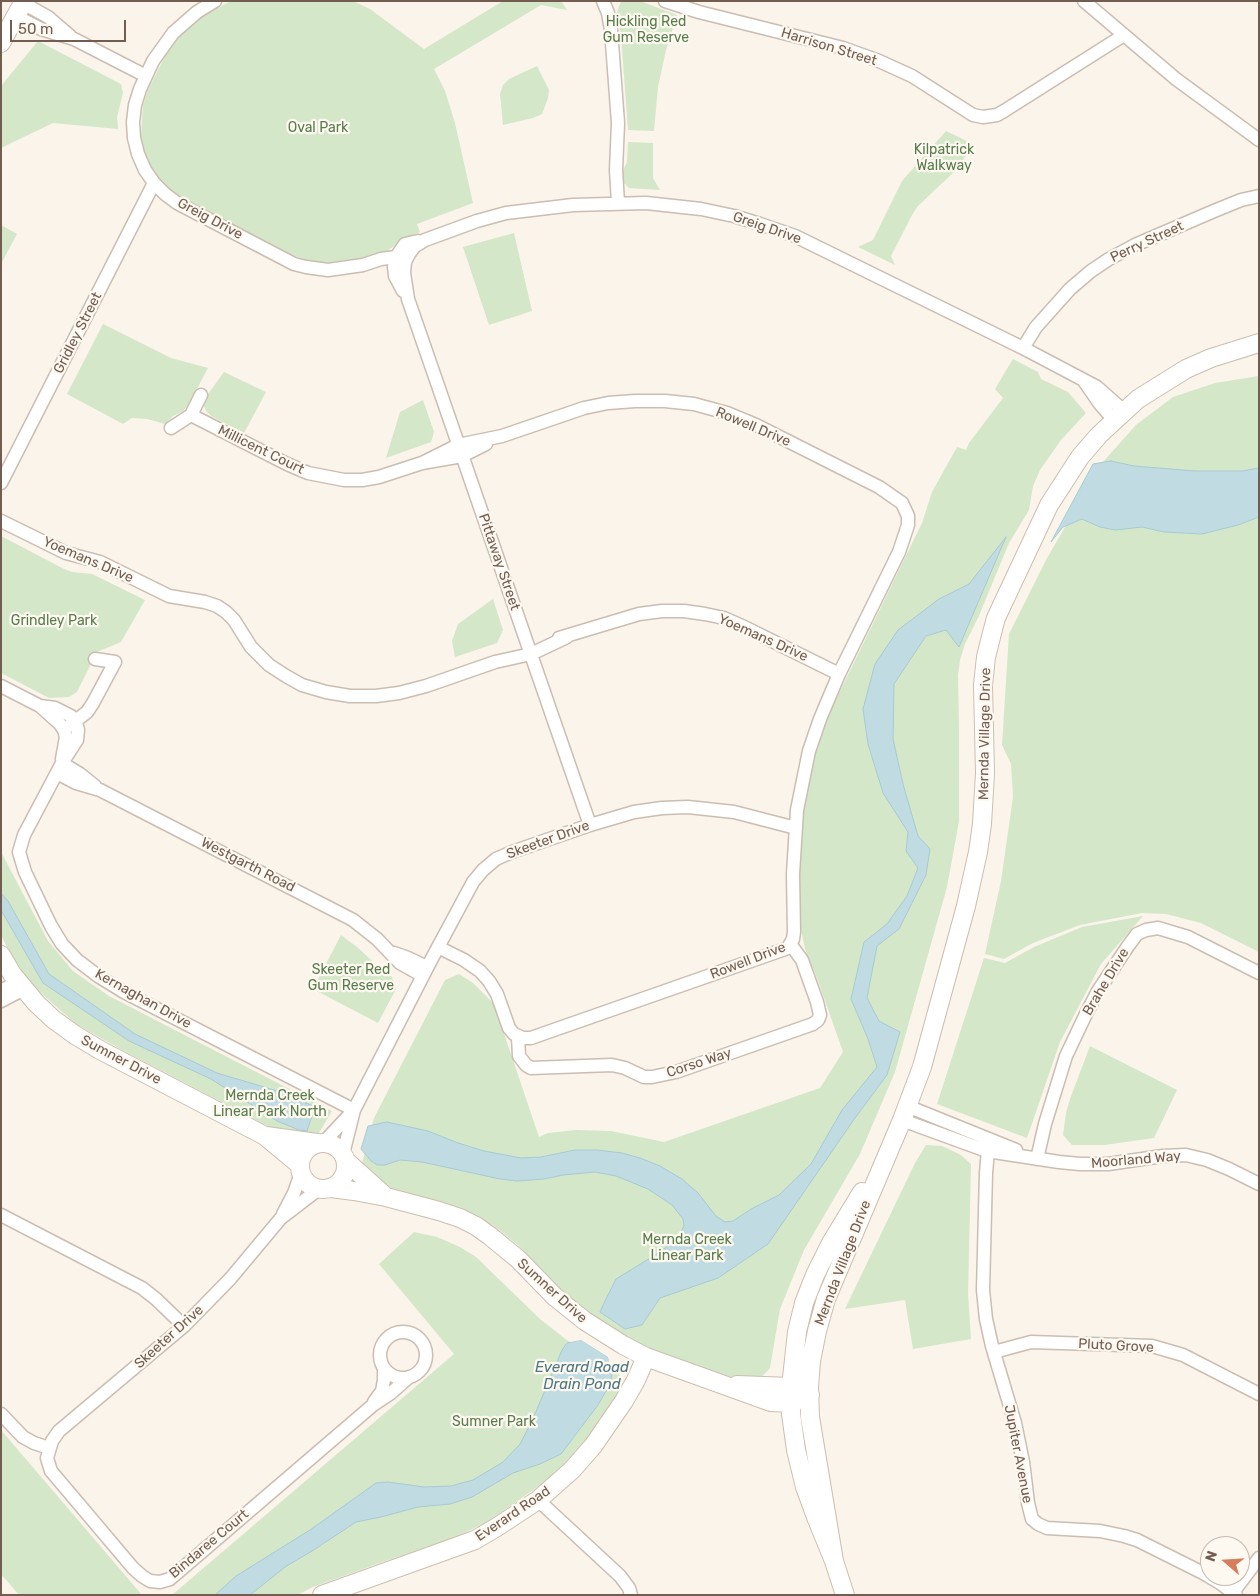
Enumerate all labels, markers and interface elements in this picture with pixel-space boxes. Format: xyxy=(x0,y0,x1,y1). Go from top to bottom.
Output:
scale bar xyxy=(12,10,129,42)
park label: Hickling Red Gum Reserve xyxy=(603,14,689,46)
text: 50 m xyxy=(18,20,53,38)
street label: Harrison Street xyxy=(779,24,879,70)
park label: Oval Park xyxy=(288,120,348,136)
park label: Kilpatrick Walkway xyxy=(914,142,974,174)
street label: Greig Drive xyxy=(175,195,245,243)
street label: Greig Drive xyxy=(730,208,804,248)
street label: Perry Street xyxy=(1108,218,1186,266)
street label: Gridley Street xyxy=(50,289,106,377)
street label: Rowell Drive xyxy=(713,404,793,450)
street label: Millicent Court xyxy=(215,422,307,478)
street label: Pittaway Street xyxy=(475,511,523,613)
street label: Yoemans Drive xyxy=(40,533,136,587)
street label: Yoemans Drive xyxy=(715,611,811,665)
park label: Grindley Park xyxy=(11,613,97,629)
street label: Mernda Village Drive xyxy=(975,668,995,800)
street label: Skeeter Drive xyxy=(504,817,592,863)
street label: Westgarth Road xyxy=(198,834,298,896)
street label: Rowell Drive xyxy=(708,939,788,983)
street label: Brahe Drive xyxy=(1079,945,1133,1019)
park label: Skeeter Red Gum Reserve xyxy=(308,962,394,994)
street label: Kernaghan Drive xyxy=(92,966,194,1032)
street label: Sumner Drive xyxy=(78,1032,164,1088)
street label: Corso Way xyxy=(664,1045,734,1081)
park label: Mernda Creek Linear Park North xyxy=(213,1088,327,1120)
street label: Moorland Way xyxy=(1090,1148,1182,1172)
street label: Mernda Village Drive xyxy=(811,1198,875,1328)
park label: Mernda Creek Linear Park xyxy=(642,1232,732,1264)
street label: Sumner Drive xyxy=(514,1255,590,1327)
street label: Skeeter Drive xyxy=(131,1302,207,1372)
street label: Pluto Grove xyxy=(1078,1336,1154,1356)
water label: Everard Road Drain Pond xyxy=(535,1359,629,1394)
street label: Jupiter Avenue xyxy=(1000,1403,1036,1505)
park label: Sumner Park xyxy=(452,1414,536,1430)
street label: Everard Road xyxy=(472,1483,554,1545)
street label: Bindaree Court xyxy=(166,1506,252,1582)
north arrow xyxy=(1200,1536,1250,1586)
text: N xyxy=(1202,1549,1221,1564)

